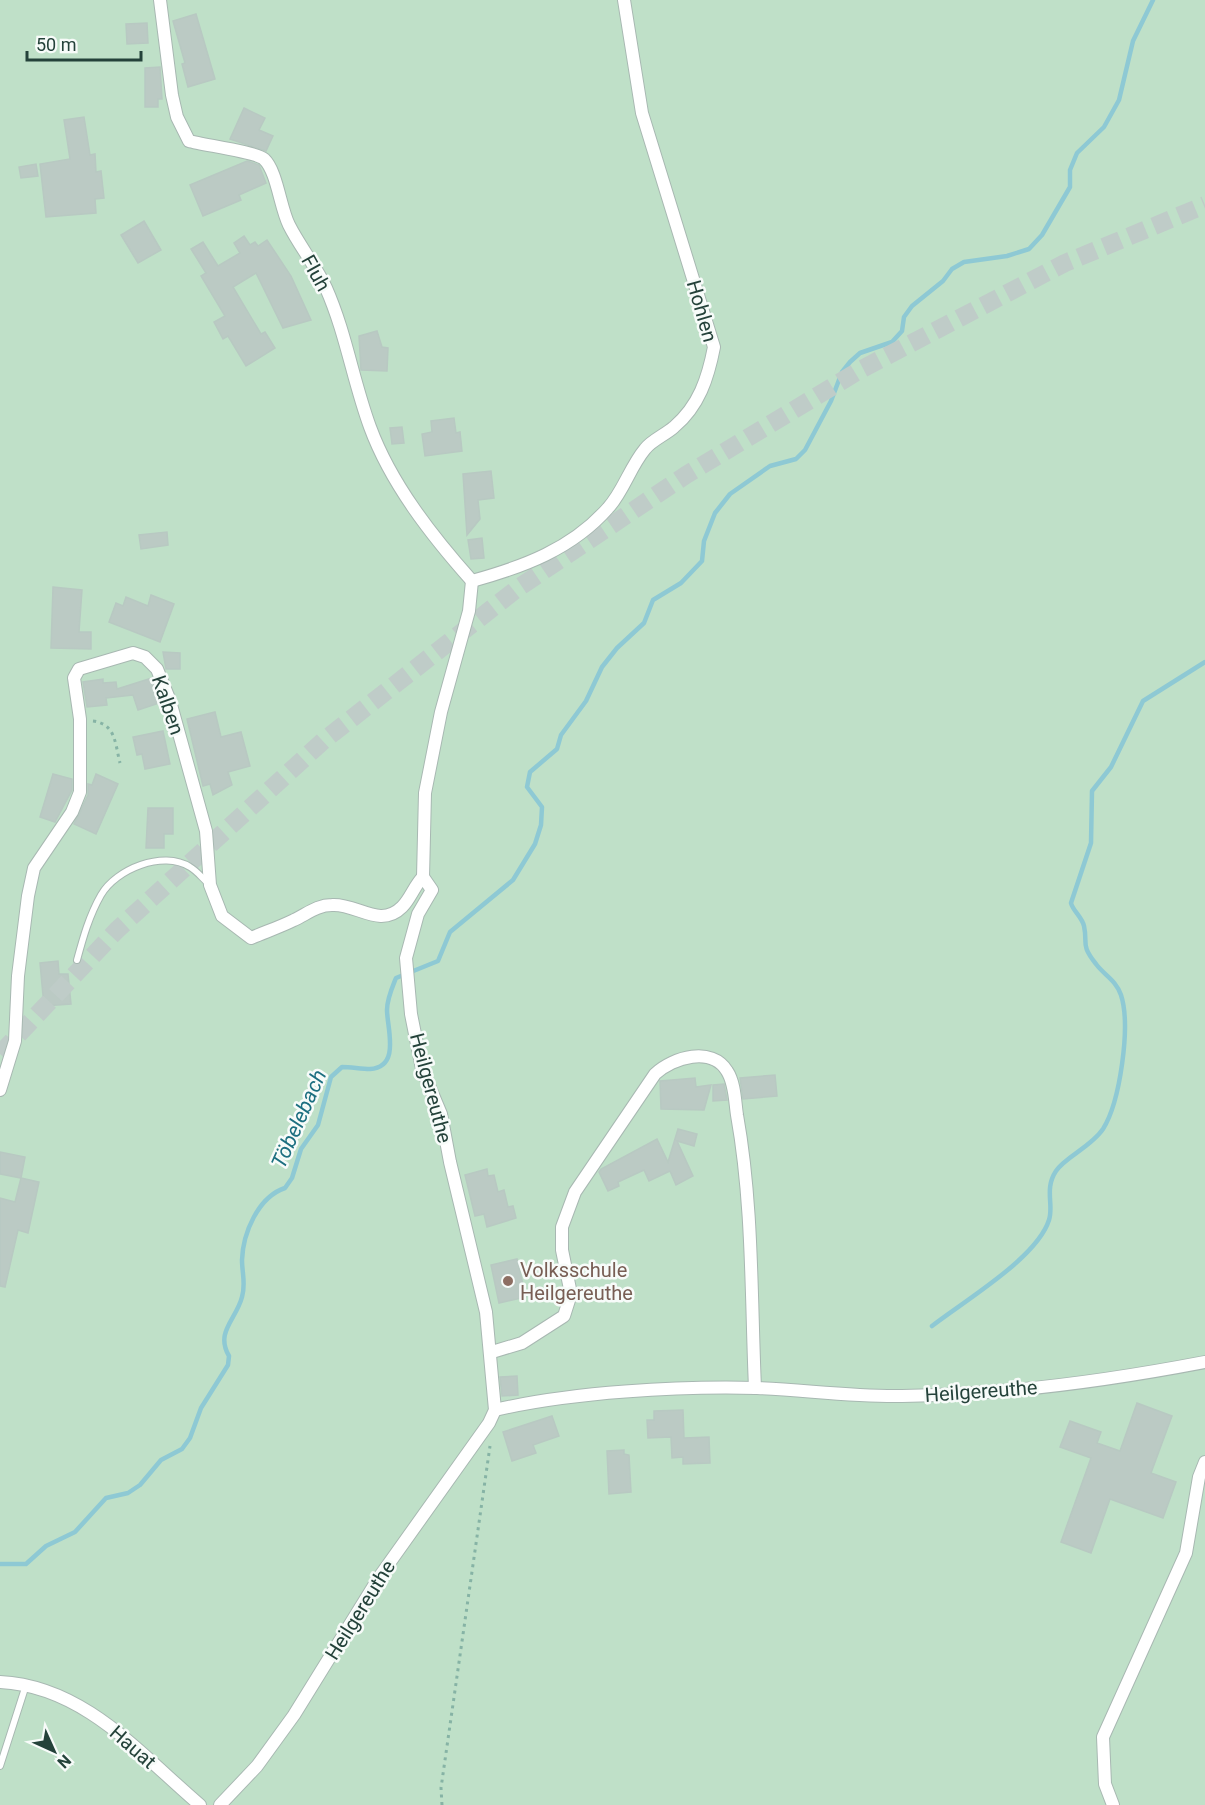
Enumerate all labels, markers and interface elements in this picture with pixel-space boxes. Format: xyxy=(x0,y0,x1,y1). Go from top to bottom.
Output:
scale bar xyxy=(27,24,141,62)
text: 50 m xyxy=(36,34,76,55)
street label: Fluh xyxy=(296,251,336,295)
street label: Hohlen xyxy=(682,277,722,345)
street label: Kalben xyxy=(147,672,189,738)
street label: Heilgereuthe xyxy=(405,1030,457,1146)
water label: Töbelebach xyxy=(267,1066,331,1172)
place label: Volksschule Heilgereuthe xyxy=(520,1258,633,1305)
marker: Volksschule Heilgereuthe xyxy=(501,1274,515,1288)
street label: Heilgereuthe xyxy=(924,1375,1038,1407)
street label: Heilgereuthe xyxy=(320,1556,400,1664)
street label: Hauat xyxy=(105,1720,161,1774)
north arrow xyxy=(24,1721,84,1781)
text: N xyxy=(54,1751,75,1772)

